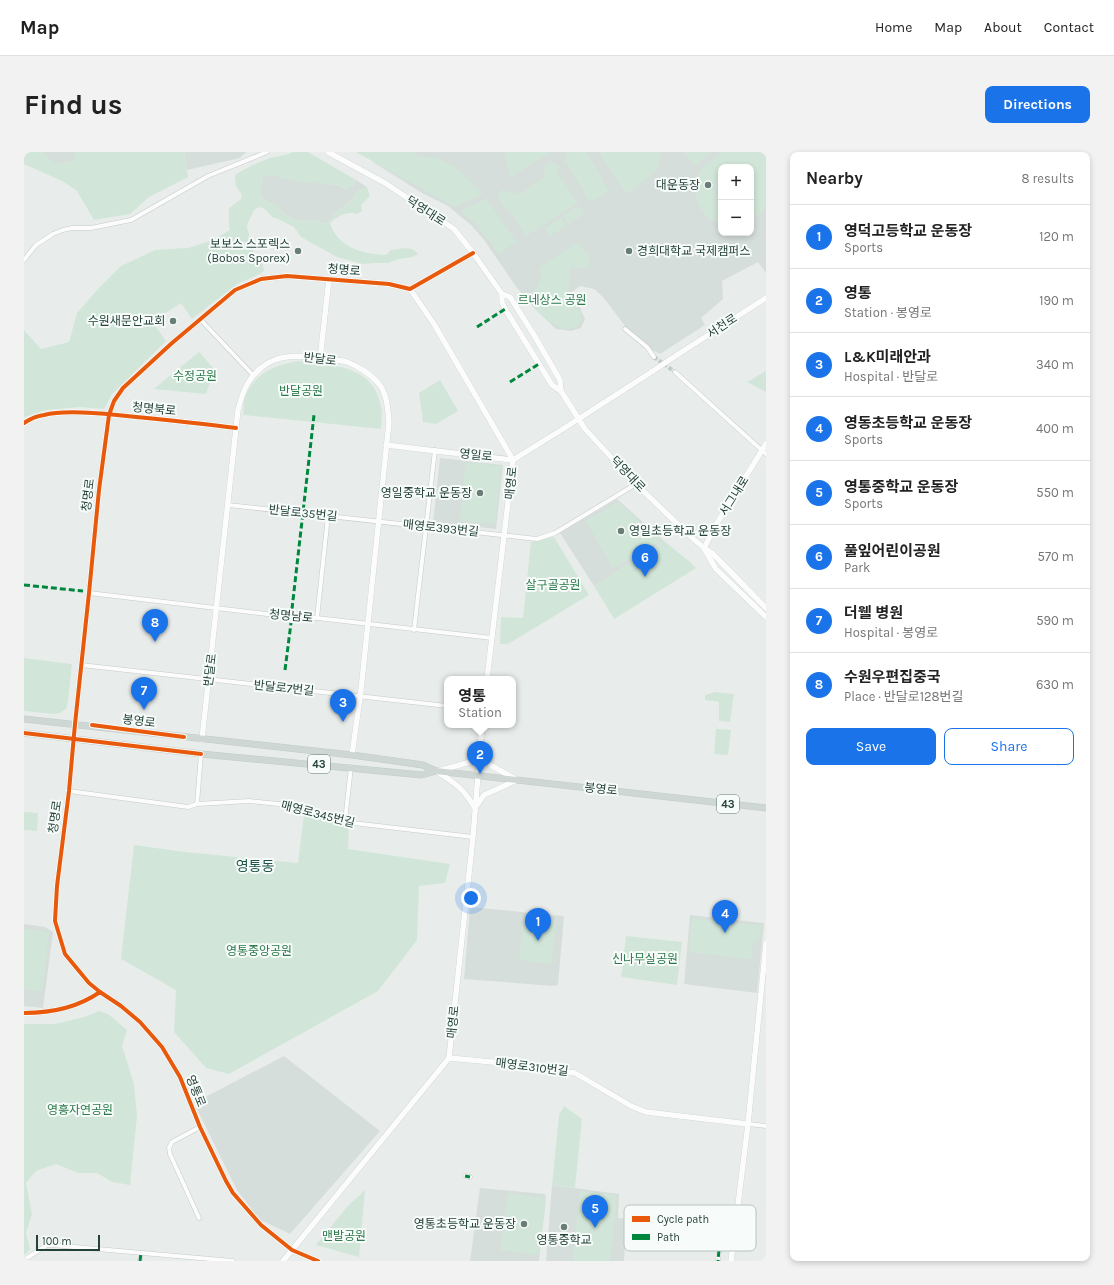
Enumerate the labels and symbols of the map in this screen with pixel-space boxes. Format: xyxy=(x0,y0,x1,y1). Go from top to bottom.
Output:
place label: 대운동장 xyxy=(656,178,700,192)
marker: 대운동장 xyxy=(703,180,713,190)
street label: 덕영대로 xyxy=(404,193,448,229)
place label: 보보스 스포렉스 (Bobos Sporex) xyxy=(207,237,290,265)
place label: 경희대학교 국제캠퍼스 xyxy=(637,244,750,258)
marker: 보보스 스포렉스 (Bobos Sporex) xyxy=(293,246,303,256)
marker: 경희대학교 국제캠퍼스 xyxy=(624,246,634,256)
street label: 청명로 xyxy=(327,262,361,278)
park label: 르네상스 공원 xyxy=(517,293,587,307)
street label: 서천로 xyxy=(704,311,740,341)
place label: 수원새문안교회 xyxy=(88,314,165,328)
marker: 수원새문안교회 xyxy=(168,316,178,326)
street label: 반달로 xyxy=(303,350,337,368)
park label: 수정공원 xyxy=(173,369,217,383)
park label: 반달공원 xyxy=(279,384,323,398)
street label: 청명북로 xyxy=(131,400,177,418)
street label: 영일로 xyxy=(459,446,493,464)
street label: 덕영대로 xyxy=(608,453,648,495)
street label: 매영로 xyxy=(502,466,520,500)
street label: 서그내로 xyxy=(716,474,752,518)
street label: 청명로 xyxy=(79,478,97,512)
place label: 영일중학교 운동장 xyxy=(381,486,472,500)
marker: 영일중학교 운동장 xyxy=(475,488,485,498)
street label: 반달로35번길 xyxy=(268,502,338,524)
street label: 매영로393번길 xyxy=(402,517,480,539)
place label: 영일초등학교 운동장 xyxy=(629,524,731,538)
marker: 영일초등학교 운동장 xyxy=(616,526,626,536)
pin: 6 xyxy=(632,544,658,577)
park label: 살구골공원 xyxy=(525,578,581,592)
street label: 청명남로 xyxy=(268,607,314,625)
pin: 8 xyxy=(142,609,168,642)
street label: 반달로 xyxy=(201,653,219,687)
pin: 7 xyxy=(131,677,157,710)
street label: 반달로7번길 xyxy=(253,678,315,698)
pin: 3 xyxy=(330,689,356,722)
street label: 봉영로 xyxy=(122,712,156,730)
pin: 2 xyxy=(467,741,493,774)
road number: 43 xyxy=(308,755,330,773)
street label: 봉영로 xyxy=(584,780,618,798)
road number: 43 xyxy=(717,795,739,813)
street label: 매영로345번길 xyxy=(280,798,356,830)
street label: 청명로 xyxy=(46,800,64,834)
district label: 영통동 xyxy=(236,858,274,875)
your location xyxy=(461,888,481,908)
pin: 4 xyxy=(712,900,738,933)
pin: 1 xyxy=(525,908,551,941)
park label: 영통중앙공원 xyxy=(226,944,292,958)
park label: 신나무실공원 xyxy=(612,952,678,966)
street label: 매영로 xyxy=(444,1005,462,1039)
street label: 매영로310번길 xyxy=(495,1056,569,1078)
street label: 영통로 xyxy=(183,1073,209,1109)
park label: 영흥자연공원 xyxy=(47,1103,113,1117)
pin: 5 xyxy=(582,1195,608,1228)
legend xyxy=(624,1205,756,1251)
text: Cycle path xyxy=(657,1213,709,1226)
place label: 영통초등학교 운동장 xyxy=(414,1217,516,1231)
marker: 영통초등학교 운동장 xyxy=(519,1219,529,1229)
marker: 영통중학교 xyxy=(559,1222,569,1232)
park label: 맨발공원 xyxy=(322,1229,366,1243)
text: Path xyxy=(657,1231,680,1244)
scale bar xyxy=(36,1233,100,1252)
place label: 영통중학교 xyxy=(536,1233,592,1247)

